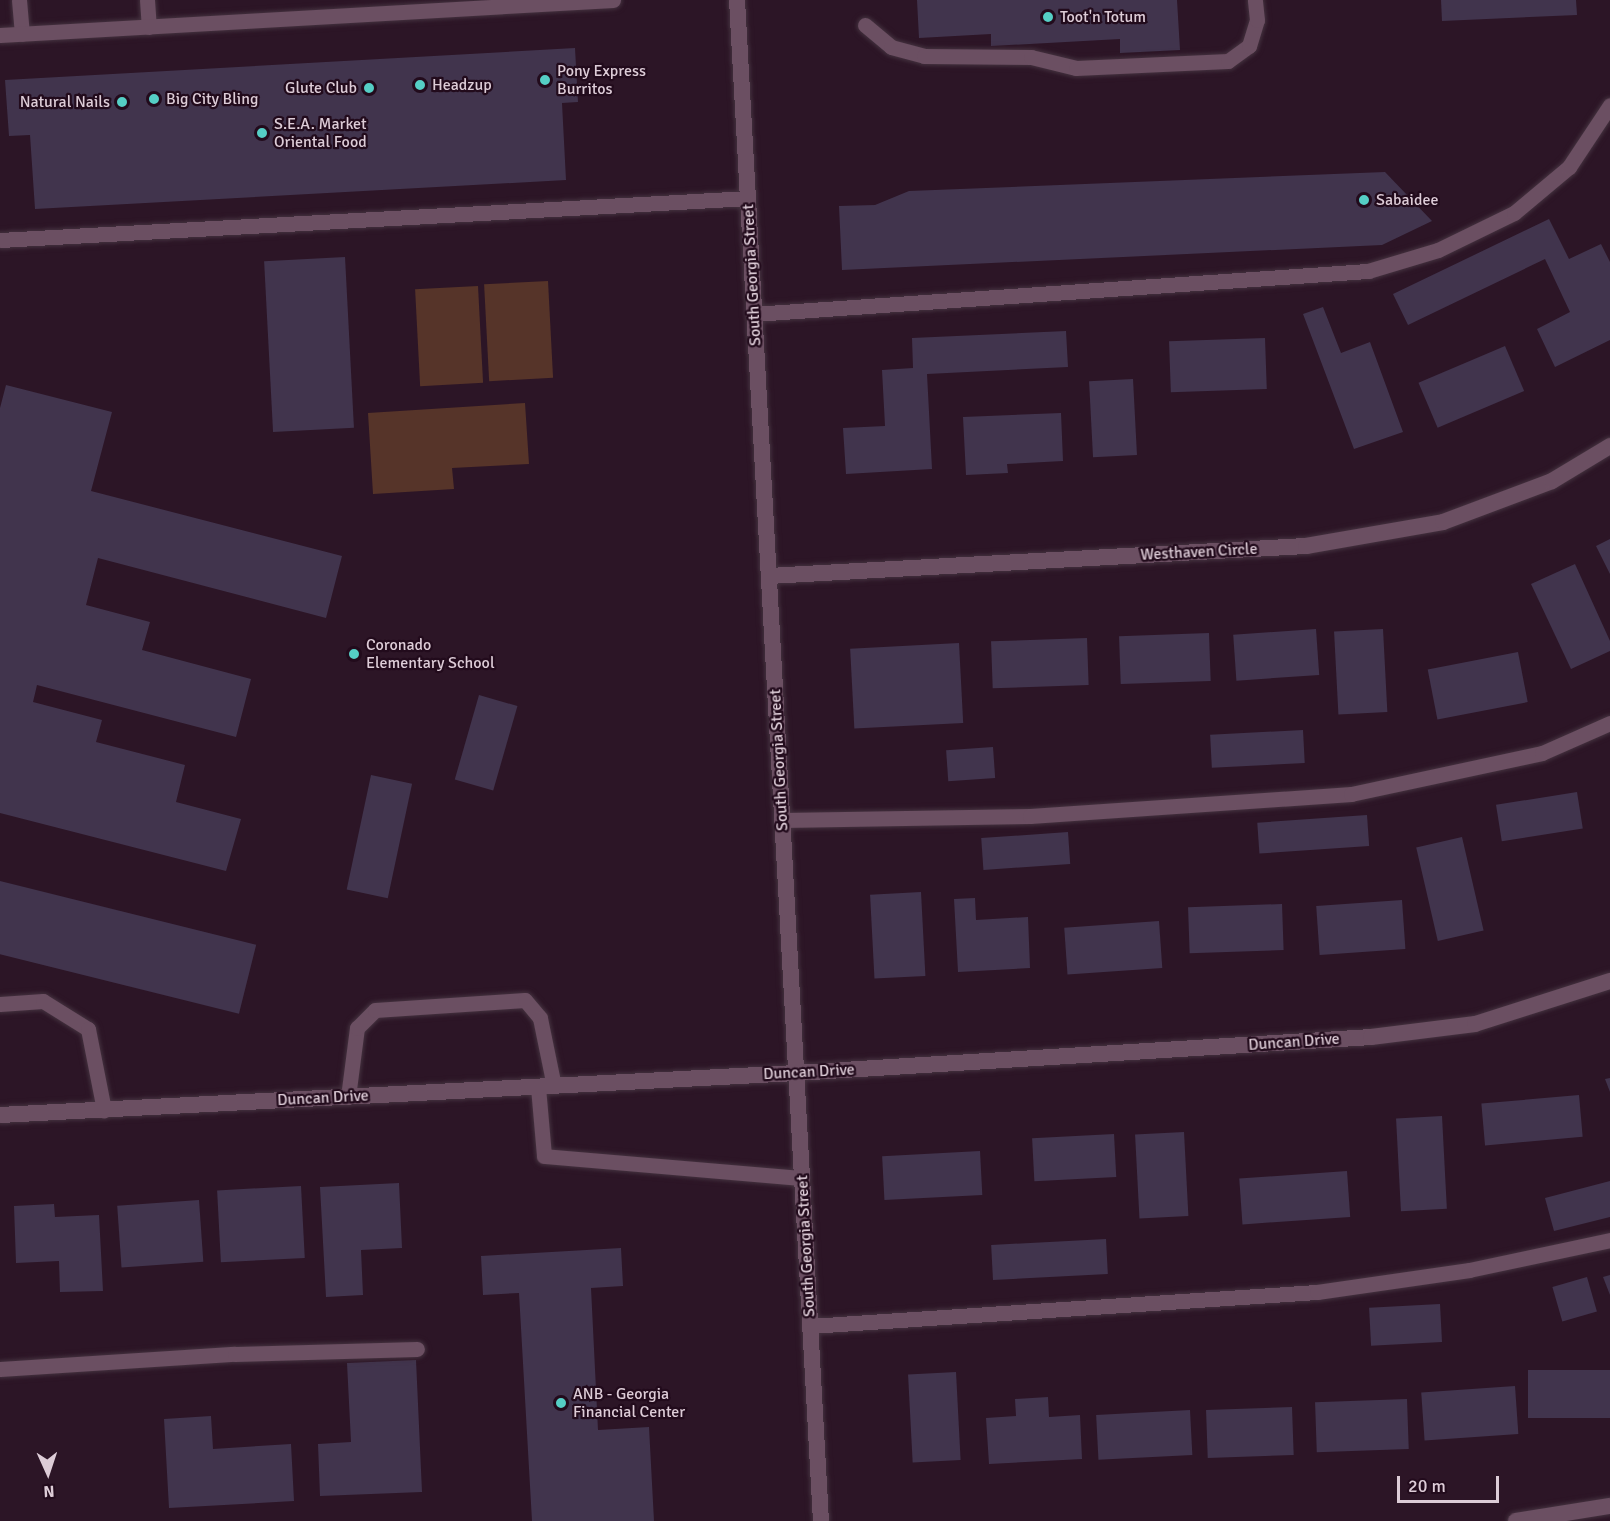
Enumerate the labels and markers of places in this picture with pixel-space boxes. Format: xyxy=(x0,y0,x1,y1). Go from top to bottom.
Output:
place label: Toot'n Totum xyxy=(1060,7,1146,27)
marker: Toot'n Totum xyxy=(1041,10,1055,24)
place label: Pony Express Burritos xyxy=(557,61,646,99)
marker: Pony Express Burritos xyxy=(538,73,552,87)
place label: Headzup xyxy=(432,75,492,95)
place label: Glute Club xyxy=(285,78,357,98)
marker: Headzup xyxy=(413,78,427,92)
marker: Glute Club xyxy=(362,81,376,95)
place label: Big City Bling xyxy=(166,89,258,109)
place label: Natural Nails xyxy=(20,92,110,112)
marker: Big City Bling xyxy=(147,92,161,106)
marker: Natural Nails xyxy=(115,95,129,109)
place label: S.E.A. Market Oriental Food xyxy=(274,114,367,152)
marker: S.E.A. Market Oriental Food xyxy=(255,126,269,140)
place label: Sabaidee xyxy=(1376,190,1438,210)
marker: Sabaidee xyxy=(1357,193,1371,207)
place label: Coronado Elementary School xyxy=(366,635,495,673)
marker: Coronado Elementary School xyxy=(347,647,361,661)
place label: ANB - Georgia Financial Center xyxy=(573,1384,685,1422)
marker: ANB - Georgia Financial Center xyxy=(554,1396,568,1410)

